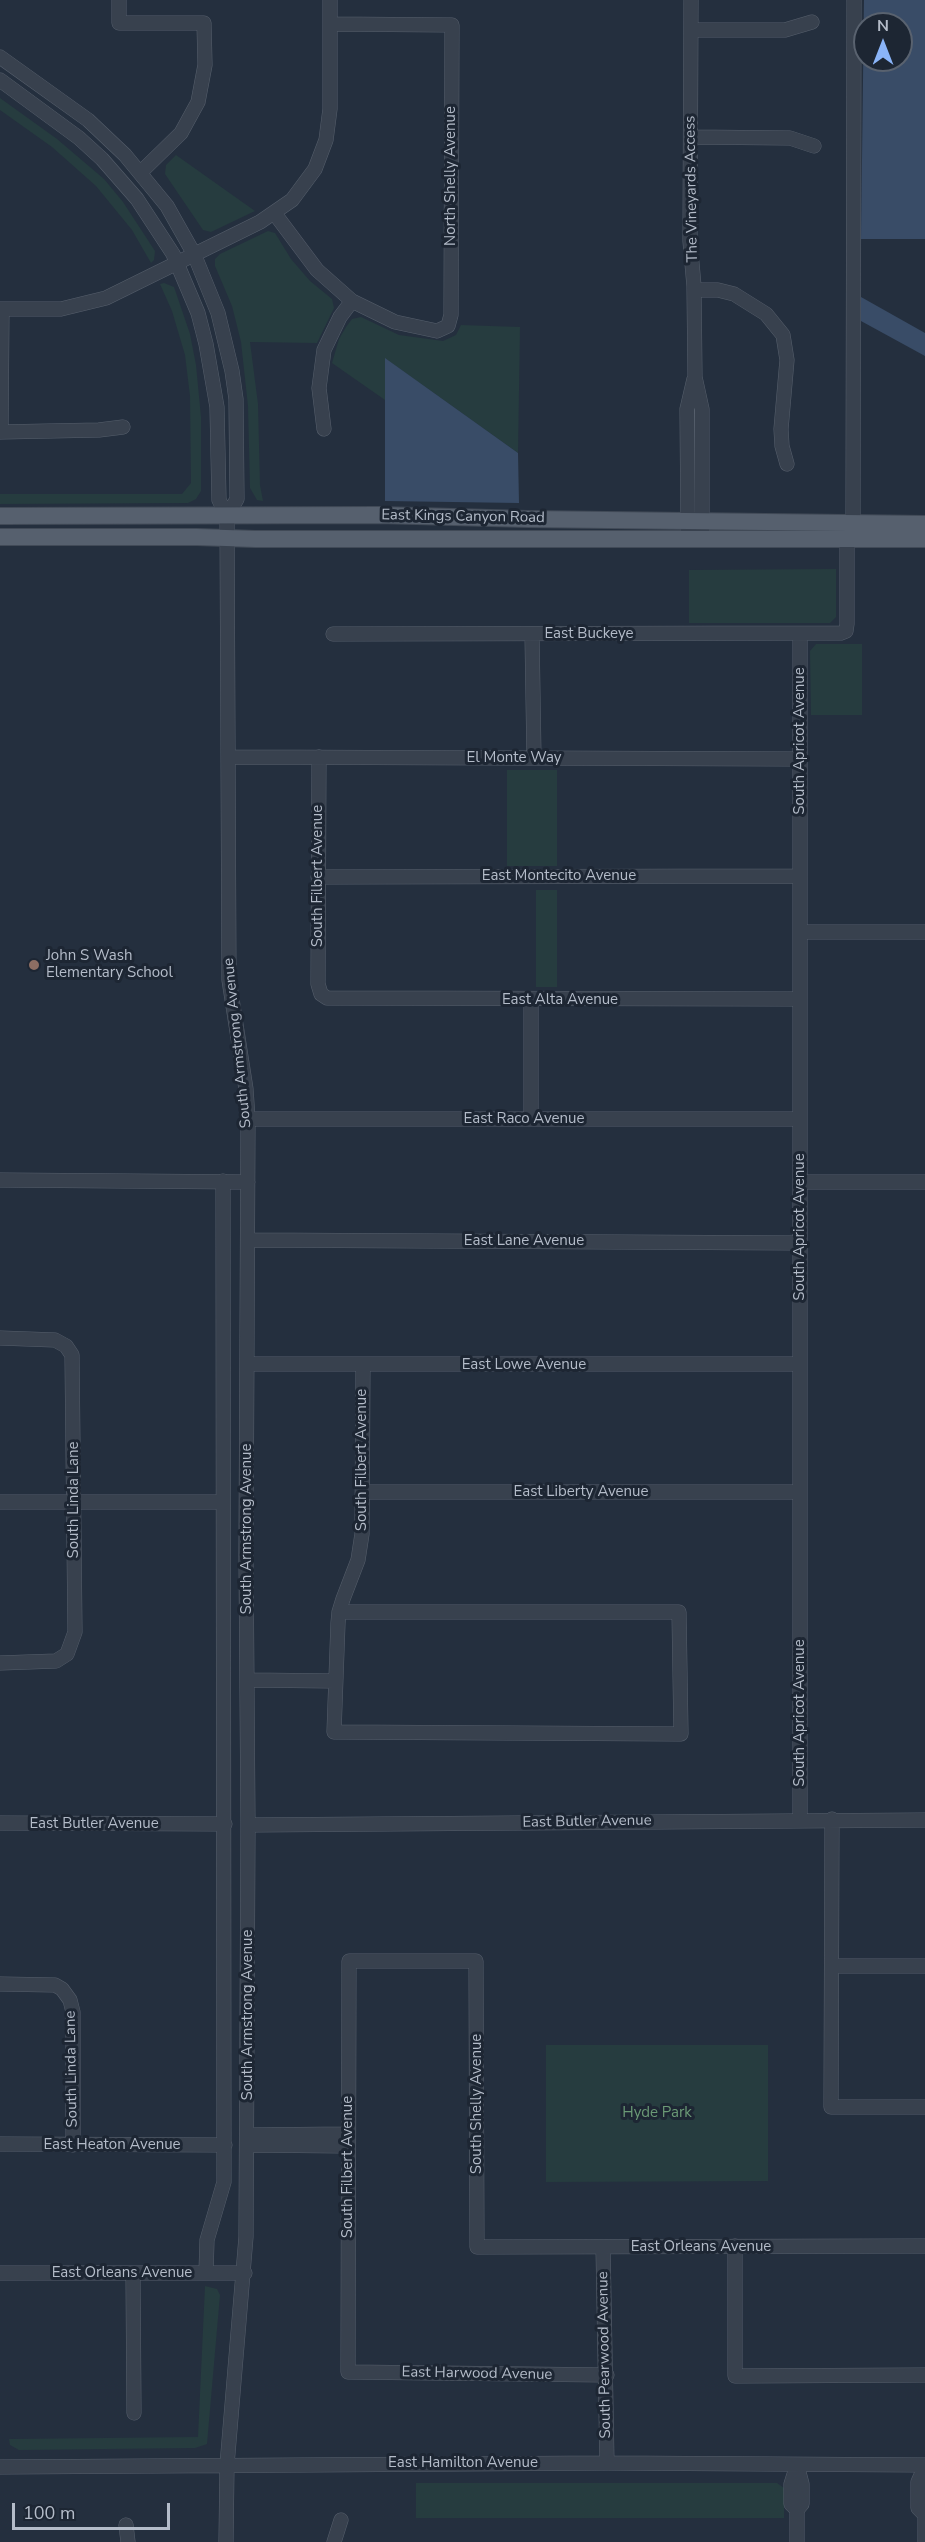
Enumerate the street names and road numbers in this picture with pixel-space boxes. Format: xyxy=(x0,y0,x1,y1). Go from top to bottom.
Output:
street label: North Shelly Avenue xyxy=(442,106,460,246)
street label: The Vineyards Access xyxy=(682,115,702,263)
street label: East Kings Canyon Road xyxy=(381,507,545,527)
street label: East Buckeye xyxy=(544,625,634,643)
street label: South Apricot Avenue xyxy=(791,667,809,815)
street label: El Monte Way xyxy=(467,749,561,767)
street label: South Filbert Avenue xyxy=(309,805,327,947)
street label: East Montecito Avenue xyxy=(482,867,636,885)
street label: South Armstrong Avenue xyxy=(220,957,256,1129)
street label: East Alta Avenue xyxy=(502,991,618,1009)
street label: East Raco Avenue xyxy=(464,1110,584,1128)
street label: South Apricot Avenue xyxy=(791,1153,809,1301)
street label: East Lane Avenue xyxy=(464,1232,584,1250)
street label: East Lowe Avenue xyxy=(462,1356,586,1374)
street label: South Filbert Avenue xyxy=(353,1389,371,1531)
street label: South Linda Lane xyxy=(65,1442,83,1558)
street label: South Armstrong Avenue xyxy=(238,1444,256,1614)
street label: East Liberty Avenue xyxy=(514,1483,648,1501)
street label: South Apricot Avenue xyxy=(791,1639,809,1787)
street label: East Butler Avenue xyxy=(522,1812,652,1832)
street label: East Butler Avenue xyxy=(29,1815,159,1833)
street label: South Armstrong Avenue xyxy=(239,1930,257,2100)
street label: South Linda Lane xyxy=(62,2010,82,2128)
street label: South Shelly Avenue xyxy=(468,2034,486,2174)
street label: South Filbert Avenue xyxy=(339,2096,357,2238)
street label: East Heaton Avenue xyxy=(43,2136,181,2154)
street label: East Orleans Avenue xyxy=(631,2238,771,2256)
street label: East Orleans Avenue xyxy=(52,2264,192,2282)
street label: South Pearwood Avenue xyxy=(595,2271,615,2439)
street label: East Harwood Avenue xyxy=(401,2364,553,2384)
street label: East Hamilton Avenue xyxy=(388,2454,538,2472)

